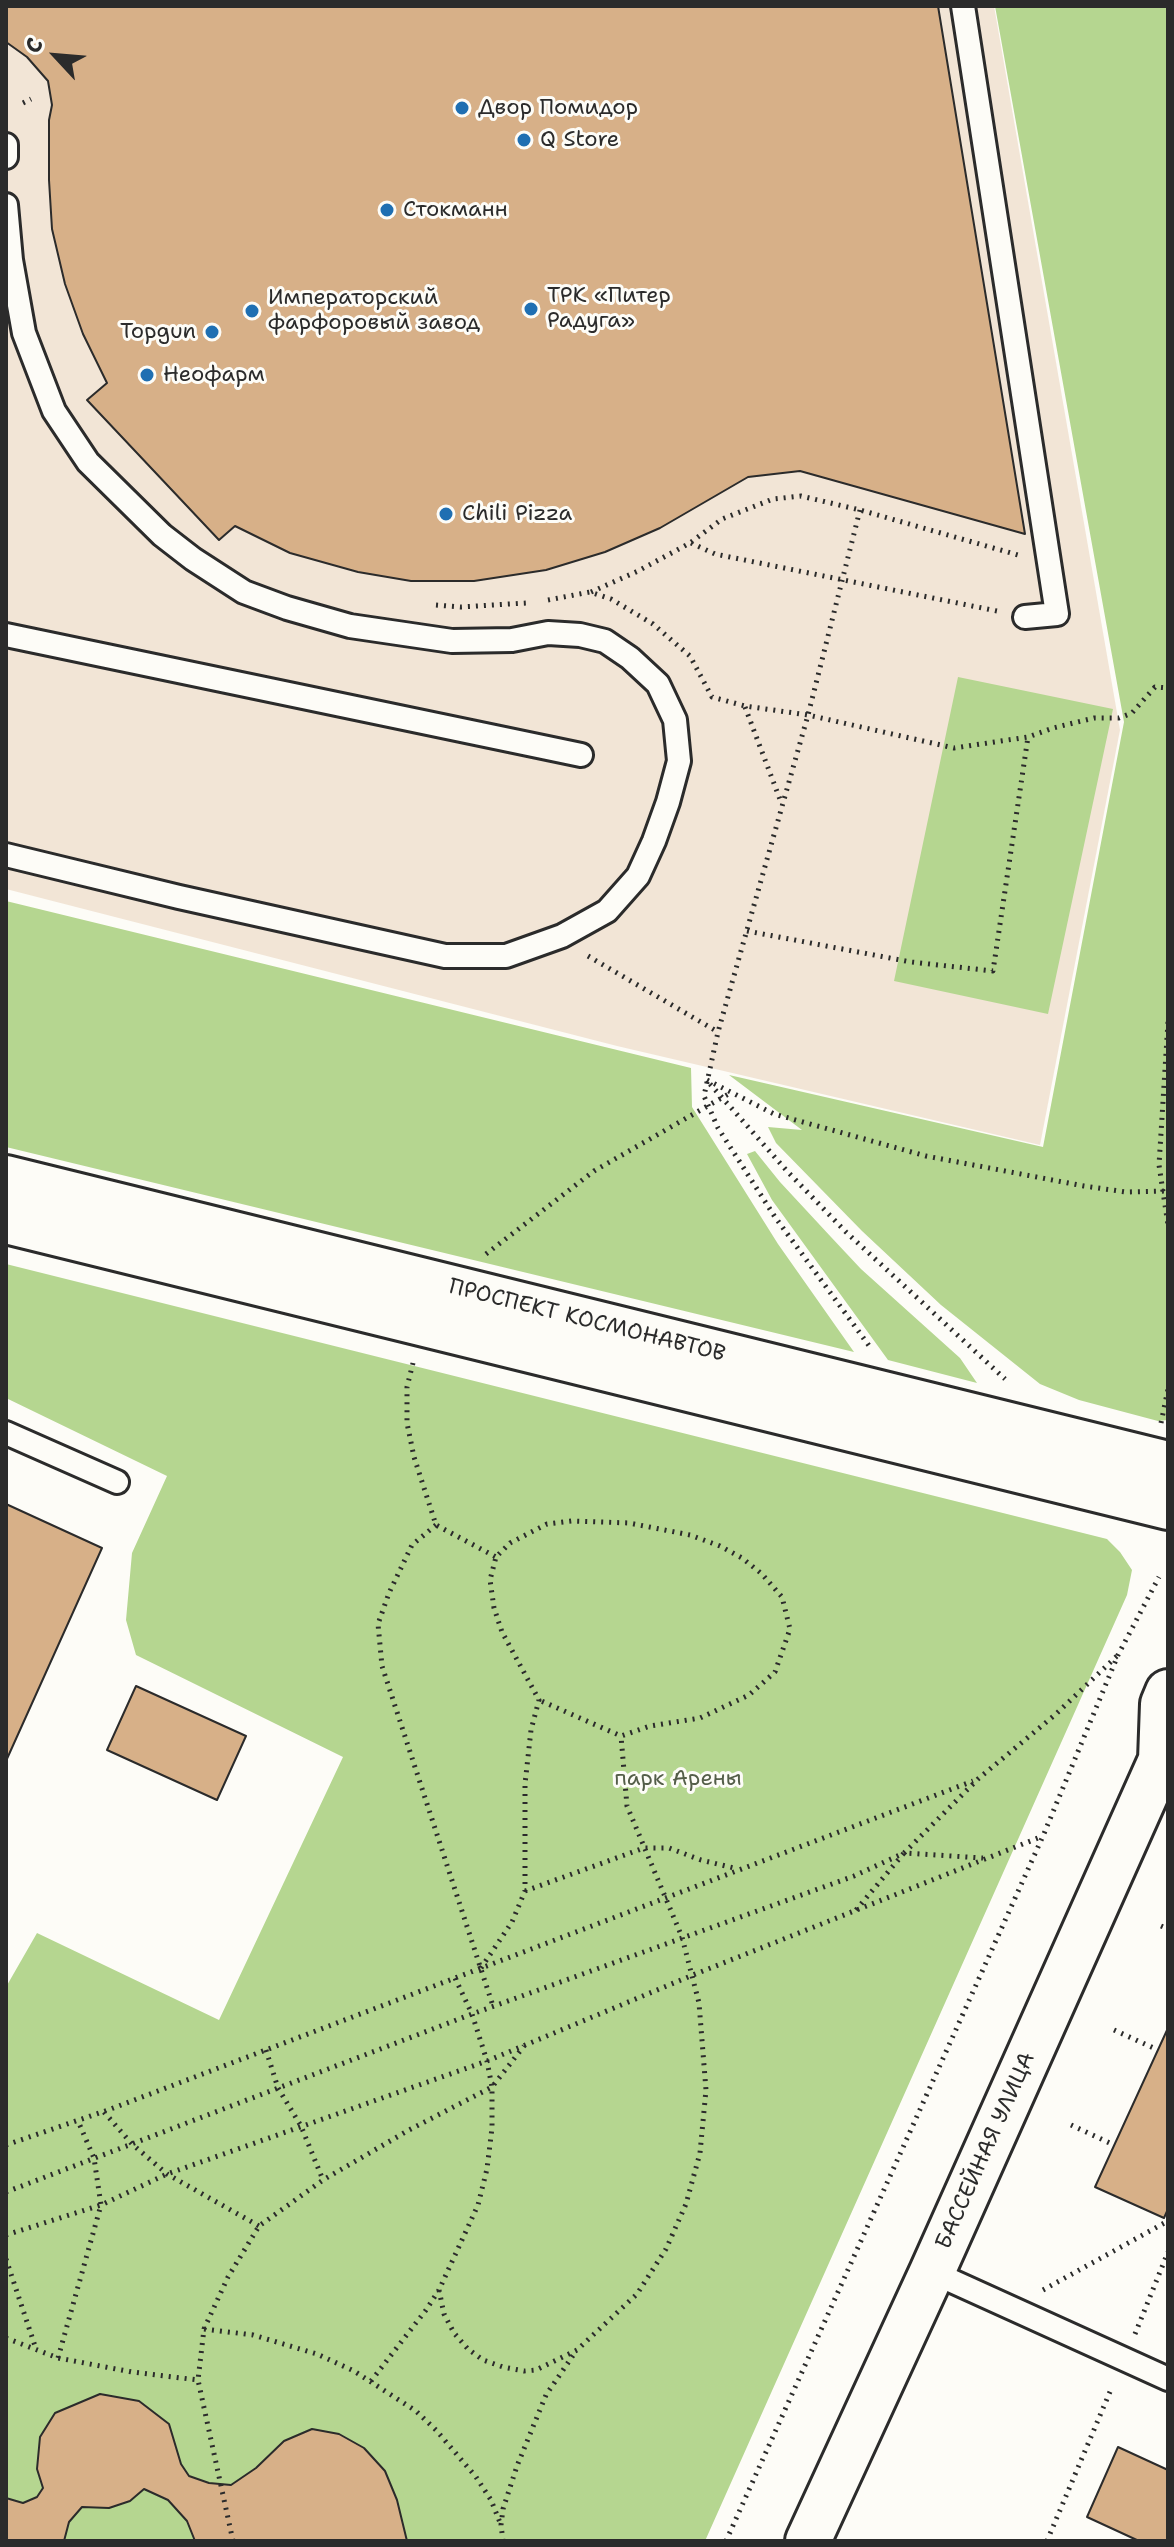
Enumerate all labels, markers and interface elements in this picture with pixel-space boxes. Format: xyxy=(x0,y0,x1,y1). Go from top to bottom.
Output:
north arrow xyxy=(16,16,96,96)
text: С xyxy=(18,33,50,58)
place label: Двор Помидор xyxy=(478,95,638,121)
marker: Двор Помидор xyxy=(453,99,471,117)
place label: Q Store xyxy=(540,127,619,153)
marker: Q Store xyxy=(515,131,533,149)
place label: Стокманн xyxy=(403,197,508,223)
marker: Стокманн xyxy=(378,201,396,219)
place label: ТРК «Питер Радуга» xyxy=(547,283,671,334)
place label: Императорский фарфоровый завод xyxy=(268,285,480,336)
marker: ТРК «Питер Радуга» xyxy=(522,300,540,318)
marker: Императорский фарфоровый завод xyxy=(243,302,261,320)
place label: Topgun xyxy=(120,319,196,345)
marker: Topgun xyxy=(203,323,221,341)
place label: Неофарм xyxy=(163,362,265,388)
marker: Неофарм xyxy=(138,366,156,384)
place label: Chili Pizza xyxy=(462,501,572,527)
marker: Chili Pizza xyxy=(437,505,455,523)
street label: ПРОСПЕКТ КОСМОНАВТОВ xyxy=(446,1274,728,1368)
park label: парк Арены xyxy=(614,1766,742,1792)
street label: БАССЕЙНАЯ УЛИЦА xyxy=(931,2048,1041,2254)

